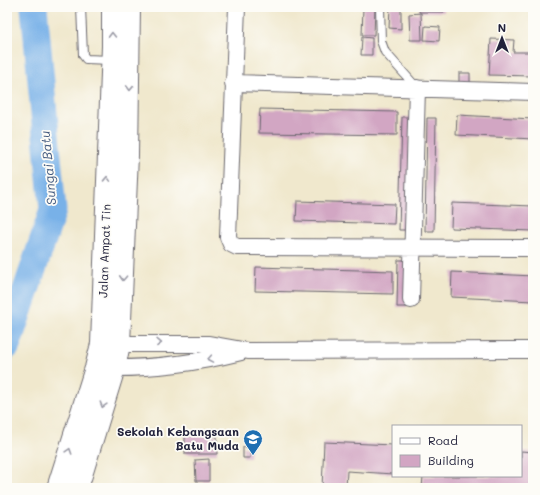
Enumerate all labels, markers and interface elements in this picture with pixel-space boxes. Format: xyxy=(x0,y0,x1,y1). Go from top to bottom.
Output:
north arrow xyxy=(482,18,522,58)
text: N xyxy=(498,20,506,35)
one-way arrow xyxy=(108,32,116,38)
one-way arrow xyxy=(126,85,134,91)
water label: Sungai Batu xyxy=(36,130,59,206)
one-way arrow xyxy=(103,176,112,182)
street label: Jalan Ampat Tin xyxy=(94,204,114,298)
one-way arrow xyxy=(118,275,127,281)
one-way arrow xyxy=(156,339,162,347)
one-way arrow xyxy=(207,354,214,363)
one-way arrow xyxy=(99,402,108,409)
place label: Sekolah Kebangsaan Batu Muda xyxy=(117,423,239,453)
legend xyxy=(392,425,522,477)
school or university icon: Sekolah Kebangsaan Batu Muda xyxy=(242,428,264,456)
text: Road xyxy=(428,432,458,448)
one-way arrow xyxy=(64,448,73,455)
text: Building xyxy=(428,452,474,468)

